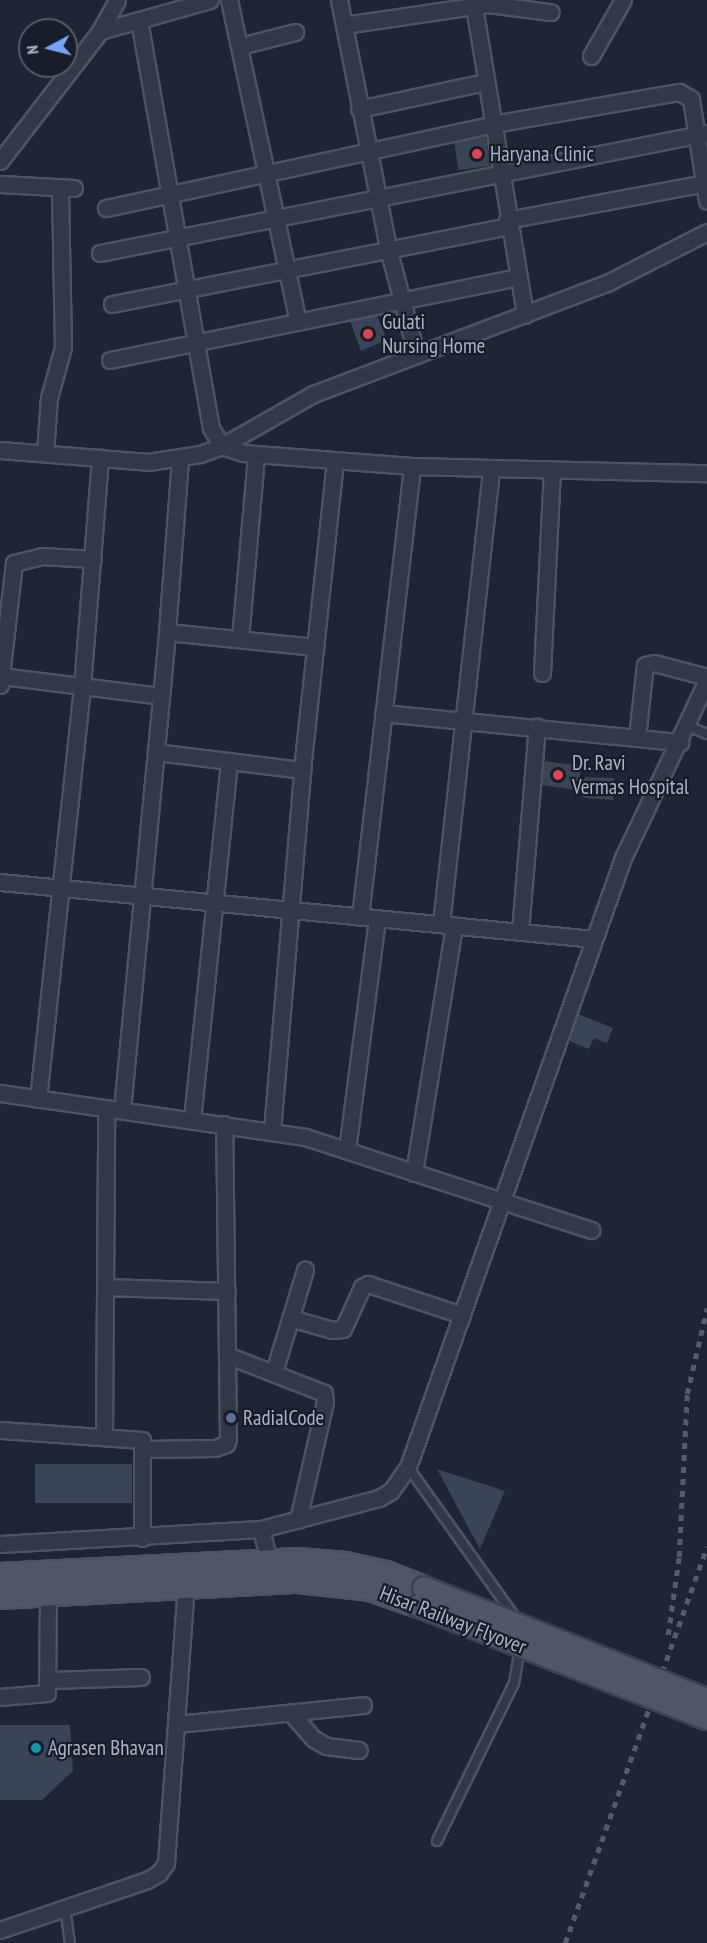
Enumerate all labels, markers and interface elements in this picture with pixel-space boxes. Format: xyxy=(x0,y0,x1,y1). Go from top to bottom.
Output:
north arrow xyxy=(18,18,78,78)
text: N xyxy=(22,44,43,55)
place label: Haryana Clinic xyxy=(490,141,594,167)
marker: Haryana Clinic xyxy=(468,145,486,163)
place label: Gulati Nursing Home xyxy=(382,309,485,359)
marker: Gulati Nursing Home xyxy=(359,325,377,343)
place label: Dr. Ravi Vermas Hospital xyxy=(572,750,689,800)
marker: Dr. Ravi Vermas Hospital xyxy=(549,766,567,784)
place label: RadialCode xyxy=(243,1405,324,1431)
marker: RadialCode xyxy=(224,1411,238,1425)
street label: Hisar Railway Flyover xyxy=(376,1580,530,1660)
place label: Agrasen Bhavan xyxy=(48,1735,164,1761)
marker: Agrasen Bhavan xyxy=(29,1741,43,1755)

